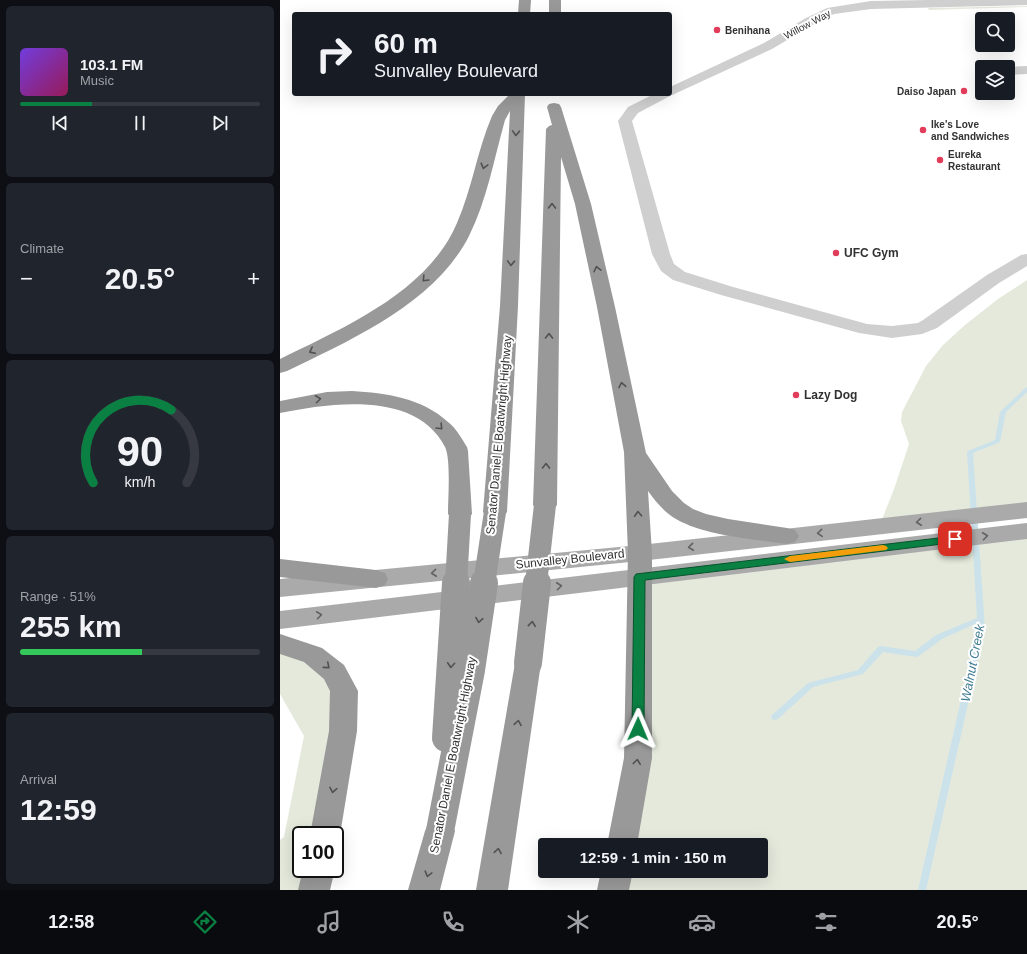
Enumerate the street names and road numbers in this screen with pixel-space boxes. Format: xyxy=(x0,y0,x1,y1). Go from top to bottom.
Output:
street label: Willow Way xyxy=(782,8,832,41)
street label: Senator Daniel E Boatwright Highway xyxy=(483,335,515,535)
street label: Sunvalley Boulevard xyxy=(515,546,625,572)
street label: Senator Daniel E Boatwright Highway xyxy=(427,655,479,855)

